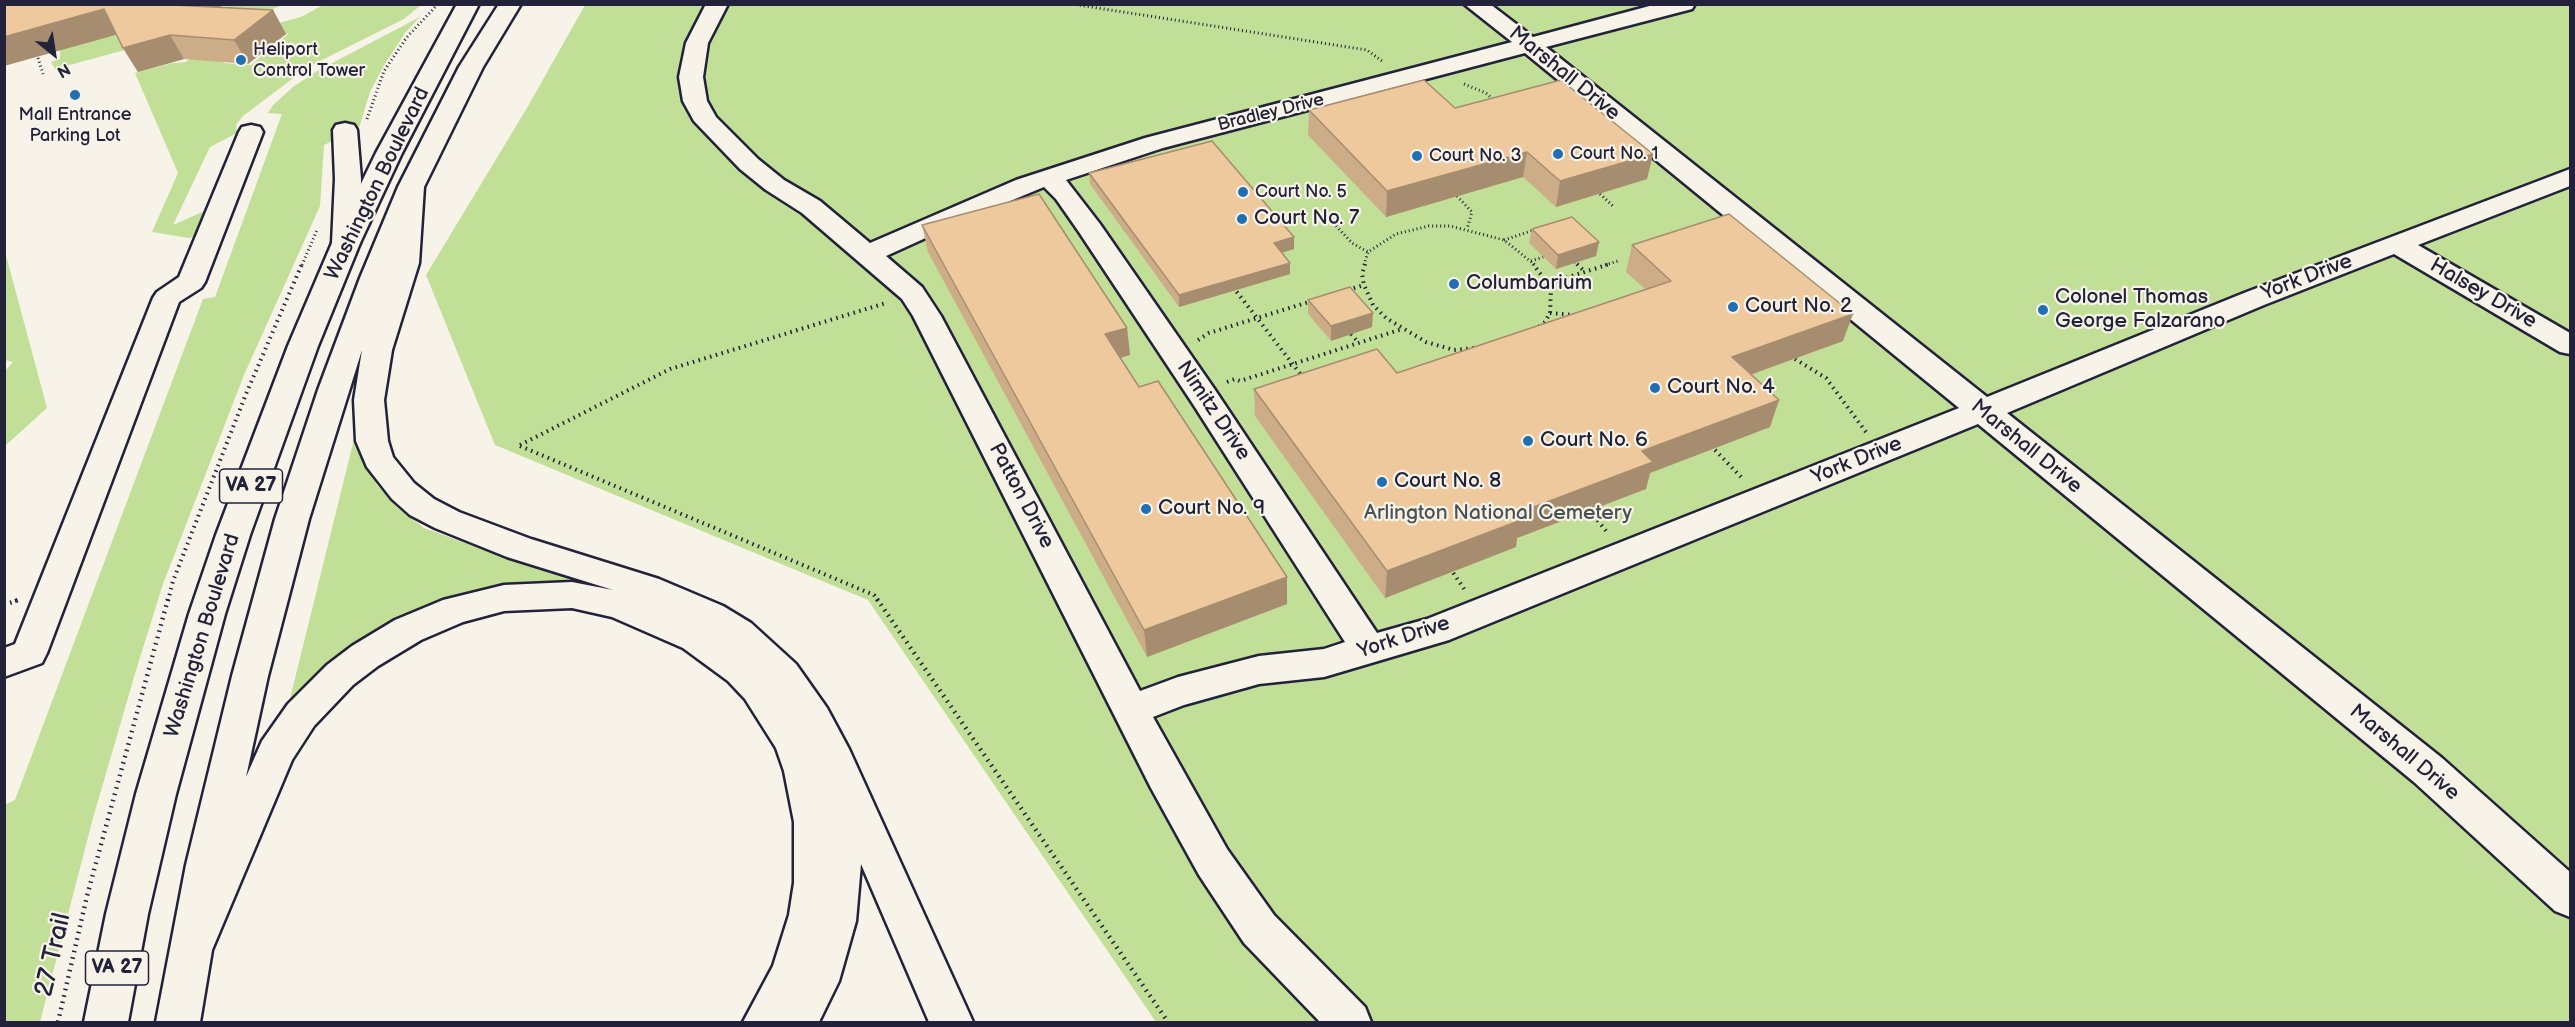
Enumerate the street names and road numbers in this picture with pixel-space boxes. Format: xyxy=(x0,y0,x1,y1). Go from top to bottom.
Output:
street label: Marshall Drive xyxy=(1503,21,1625,127)
street label: Washington Boulevard xyxy=(320,83,436,285)
street label: Bradley Drive xyxy=(1216,89,1326,137)
street label: York Drive xyxy=(2258,249,2356,307)
street label: Halsey Drive xyxy=(2425,253,2541,335)
street label: Nimitz Drive xyxy=(1171,356,1255,466)
street label: Marshall Drive xyxy=(1965,394,2087,500)
street label: York Drive xyxy=(1808,431,1906,491)
street label: Patton Drive xyxy=(983,439,1059,553)
road number: VA 27 xyxy=(220,469,282,503)
street label: Washington Boulevard xyxy=(160,531,246,741)
street label: York Drive xyxy=(1355,611,1453,665)
street label: Marshall Drive xyxy=(2344,700,2464,806)
street label: 27 Trail xyxy=(29,910,79,1000)
road number: VA 27 xyxy=(86,951,148,985)

